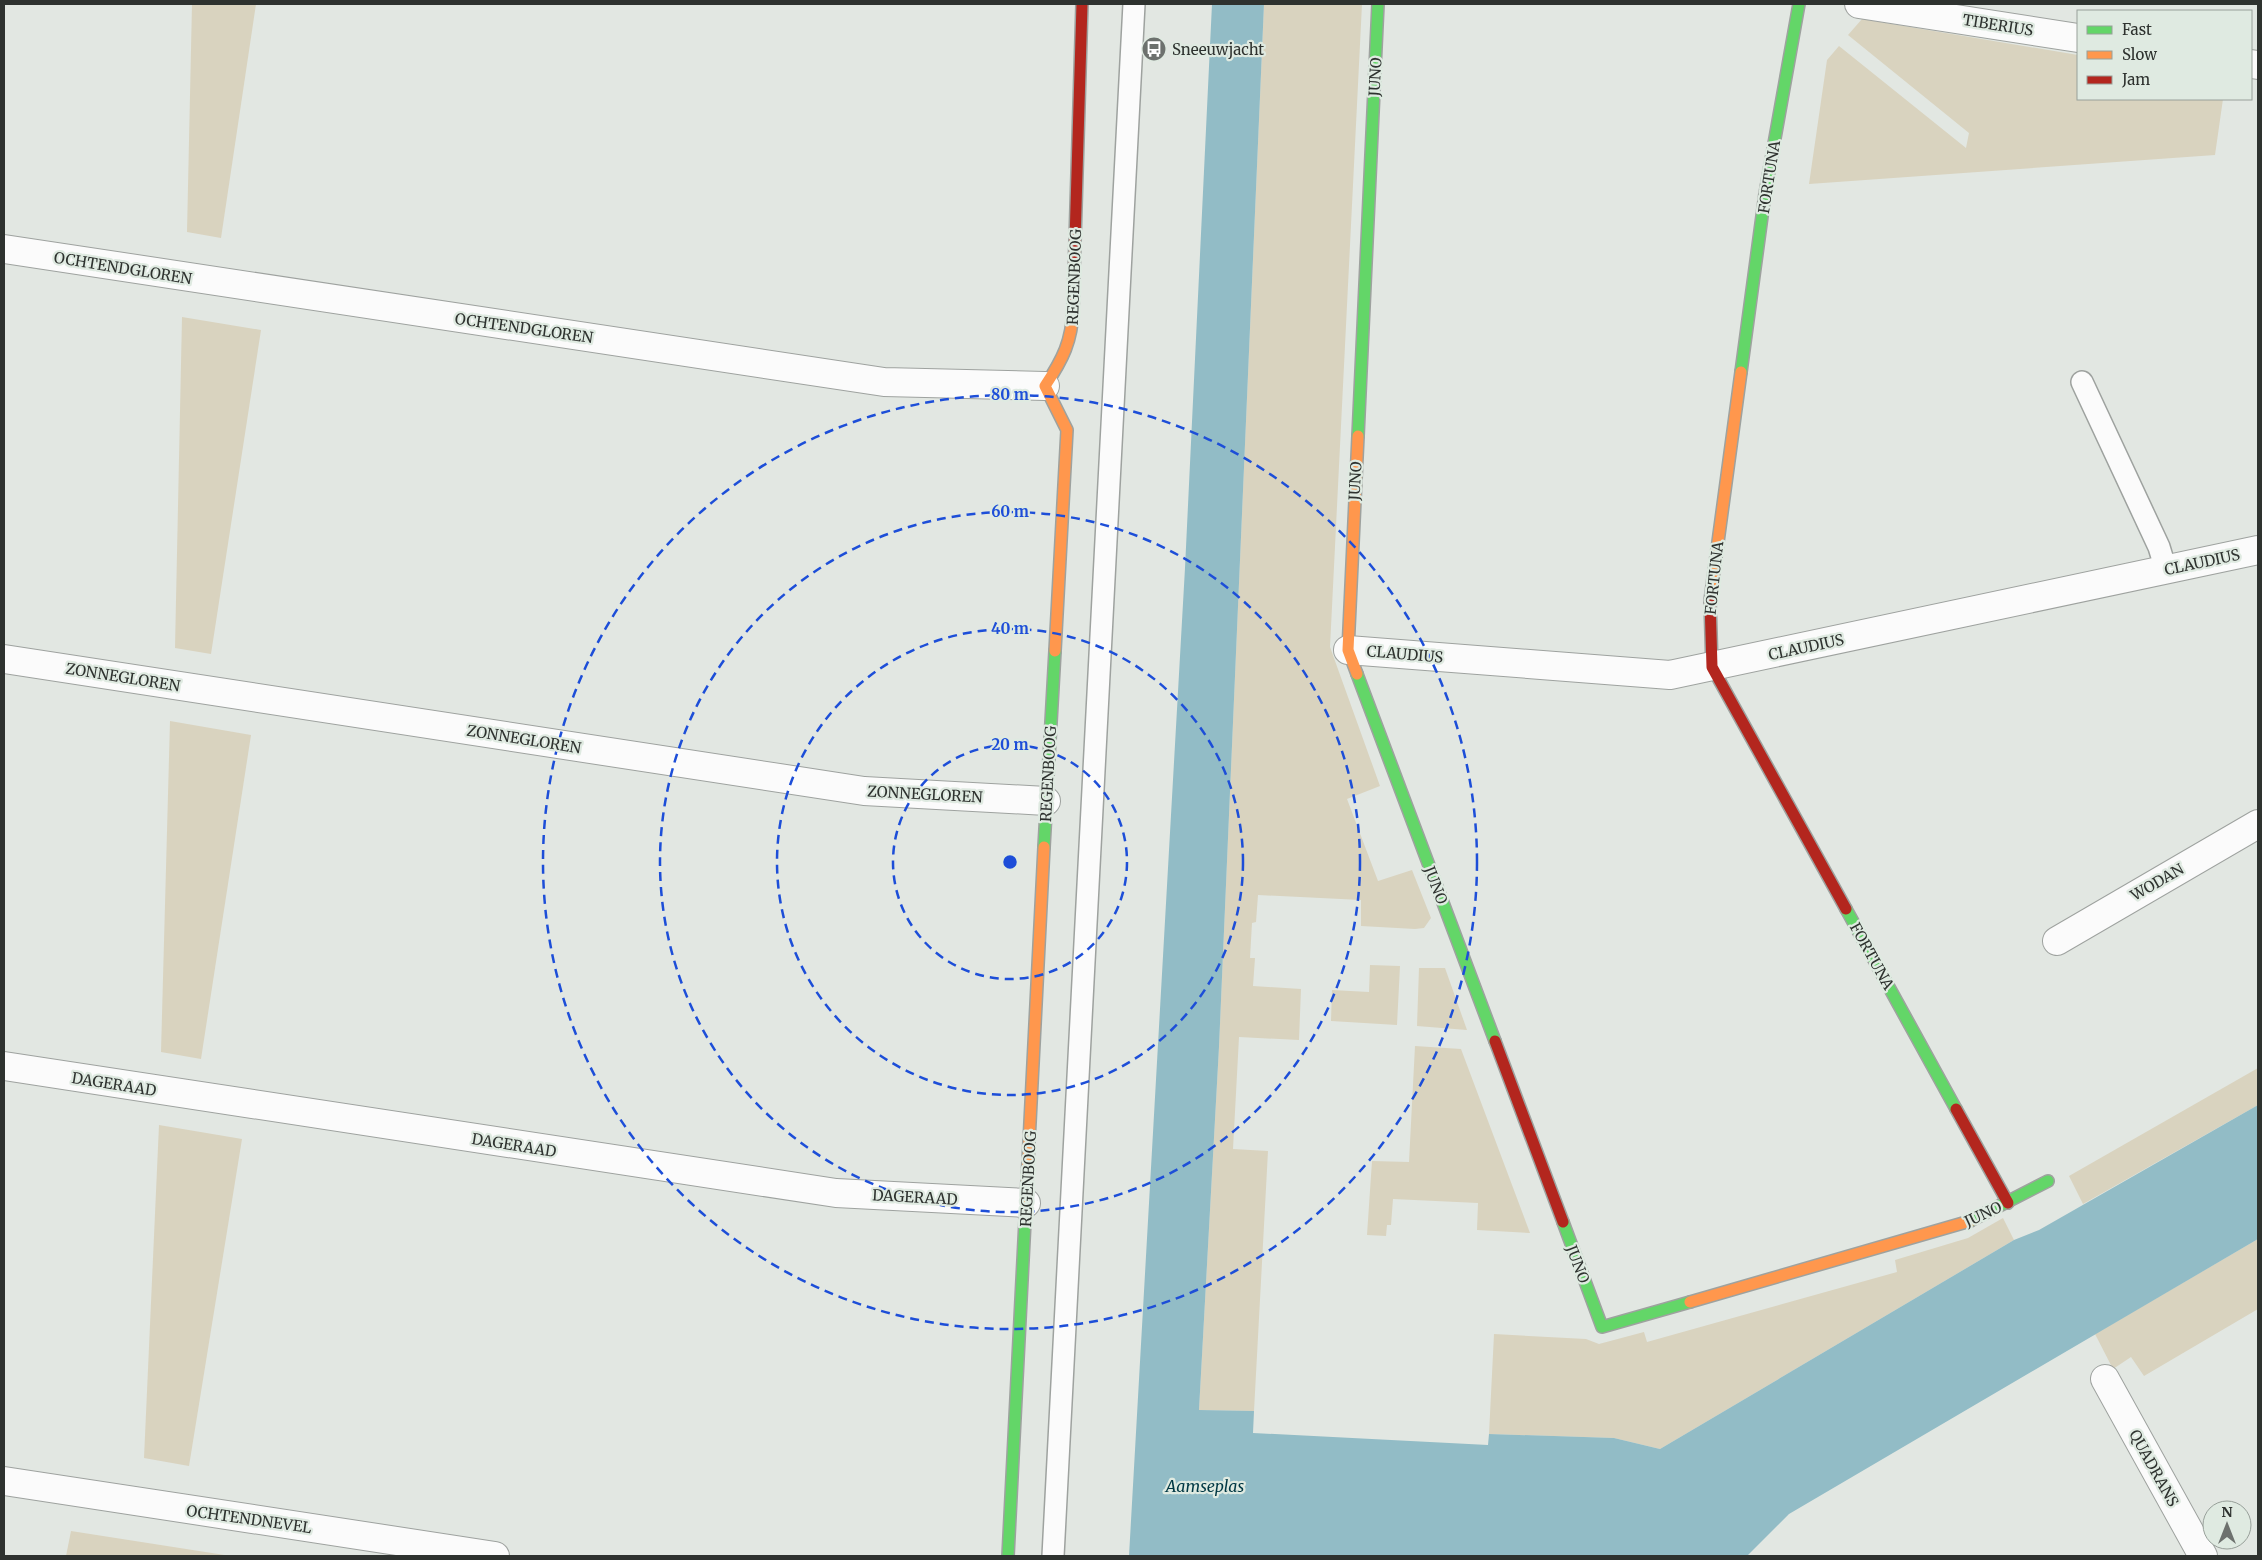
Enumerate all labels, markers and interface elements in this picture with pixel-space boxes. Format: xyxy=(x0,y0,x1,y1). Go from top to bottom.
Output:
street label: TIBERIUS xyxy=(1961,10,2035,40)
legend xyxy=(2077,10,2252,100)
text: Fast xyxy=(2122,20,2152,39)
bus stop icon: Sneeuwjacht xyxy=(1141,36,1167,62)
place label: Sneeuwjacht xyxy=(1172,40,1264,59)
text: Slow xyxy=(2122,45,2157,64)
street label: JUNO xyxy=(1364,57,1386,98)
text: Jam xyxy=(2121,70,2150,89)
street label: FORTUNA xyxy=(1754,139,1784,215)
street label: REGENBOOG xyxy=(1063,228,1085,325)
street label: OCHTENDGLOREN xyxy=(53,248,194,288)
street label: OCHTENDGLOREN xyxy=(454,309,595,347)
text: 80 m xyxy=(991,385,1029,404)
street label: JUNO xyxy=(1344,461,1366,502)
text: 60 m xyxy=(991,502,1029,521)
street label: FORTUNA xyxy=(1701,540,1727,616)
street label: CLAUDIUS xyxy=(2163,545,2242,579)
text: 40 m xyxy=(991,619,1029,638)
street label: CLAUDIUS xyxy=(1767,630,1846,664)
street label: CLAUDIUS xyxy=(1366,641,1444,667)
street label: ZONNEGLOREN xyxy=(64,659,182,695)
street label: ZONNEGLOREN xyxy=(465,721,583,757)
street label: REGENBOOG xyxy=(1036,725,1060,823)
text: 20 m xyxy=(991,735,1029,754)
street label: ZONNEGLOREN xyxy=(867,781,984,807)
centre of rings xyxy=(1001,853,1019,871)
street label: WODAN xyxy=(2126,859,2187,905)
street label: JUNO xyxy=(1420,862,1452,907)
street label: FORTUNA xyxy=(1846,919,1898,993)
street label: DAGERAAD xyxy=(70,1068,158,1100)
street label: DAGERAAD xyxy=(470,1129,558,1161)
street label: REGENBOOG xyxy=(1016,1130,1040,1228)
street label: DAGERAAD xyxy=(872,1185,958,1209)
street label: JUNO xyxy=(1960,1197,2005,1231)
street label: JUNO xyxy=(1562,1241,1594,1286)
street label: QUADRANS xyxy=(2125,1426,2183,1510)
water label: Aamseplas xyxy=(1164,1476,1245,1496)
north arrow xyxy=(2202,1500,2252,1550)
street label: OCHTENDNEVEL xyxy=(185,1501,314,1537)
text: N xyxy=(2221,1503,2233,1521)

